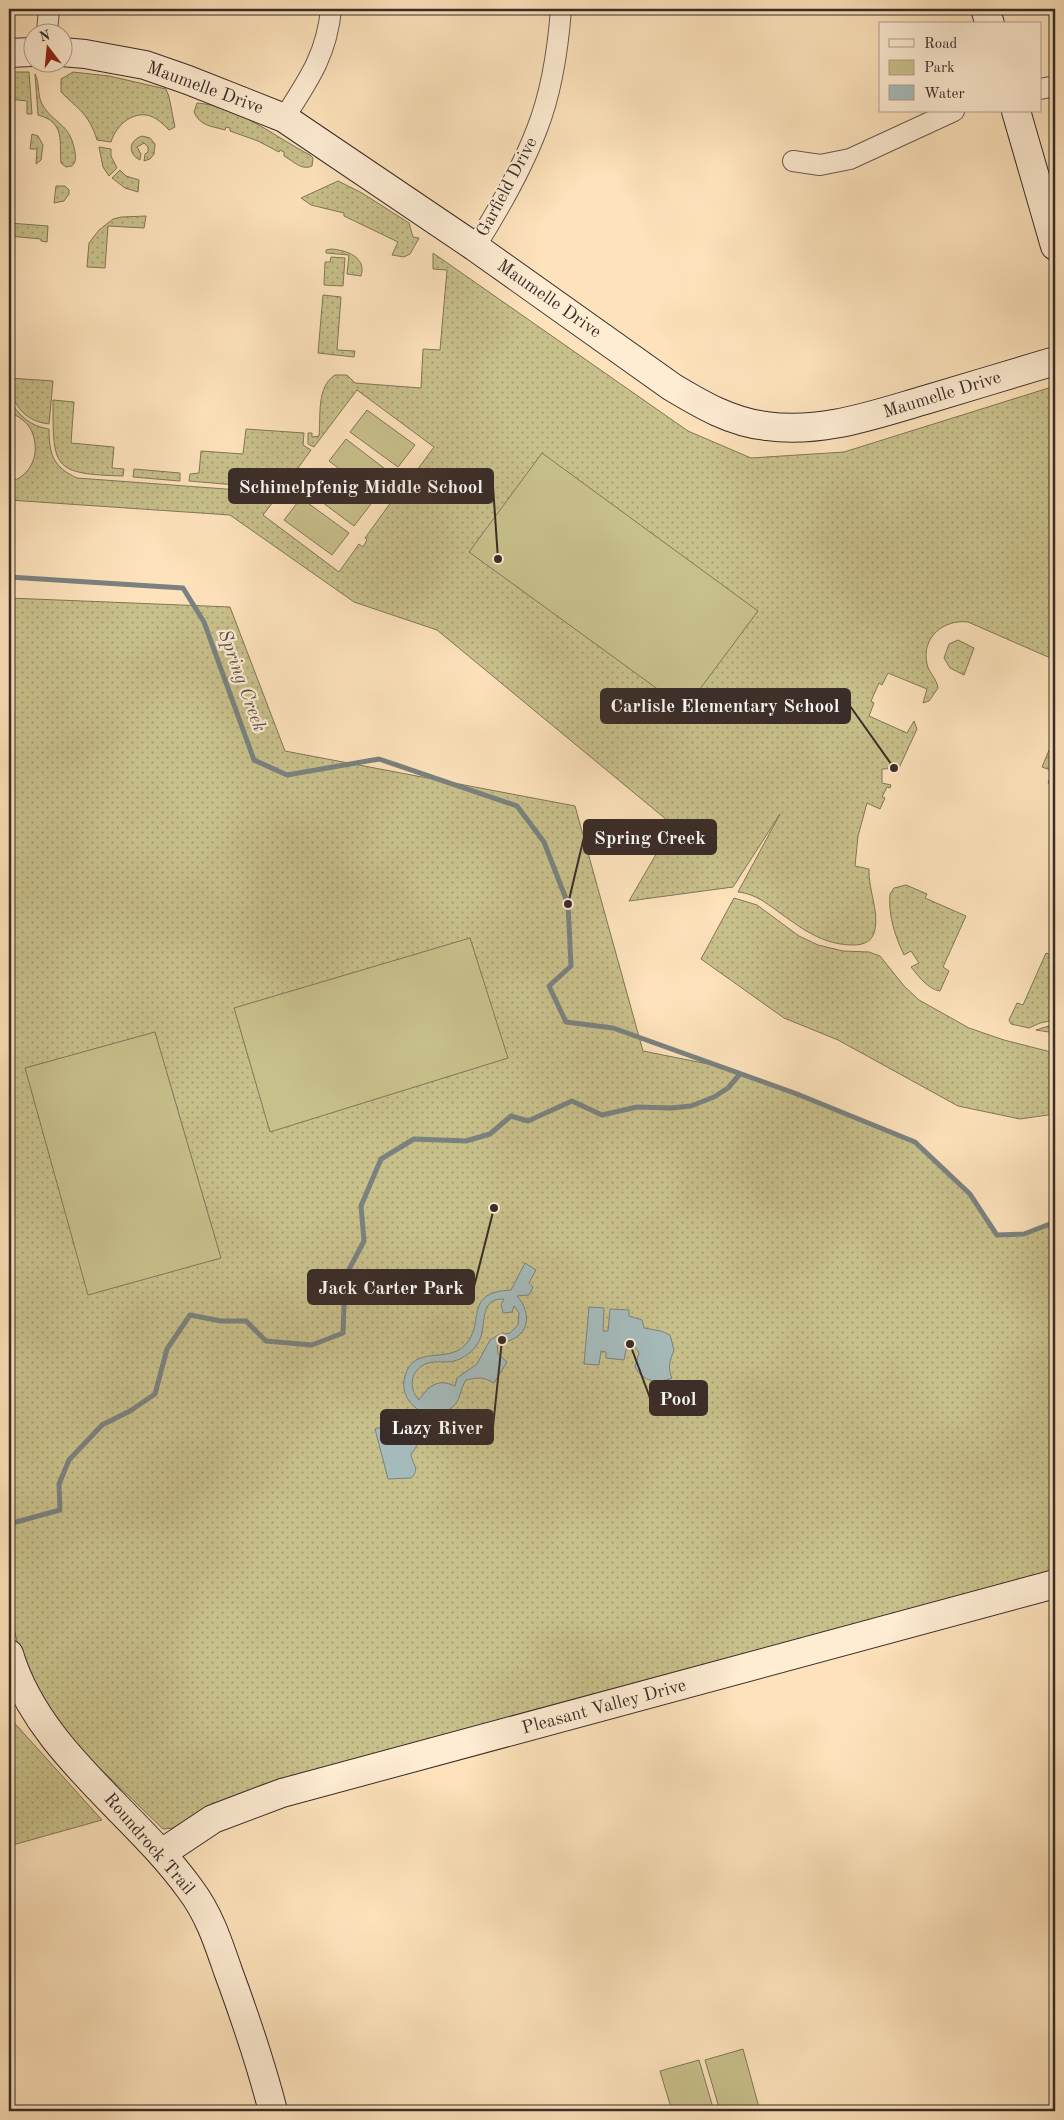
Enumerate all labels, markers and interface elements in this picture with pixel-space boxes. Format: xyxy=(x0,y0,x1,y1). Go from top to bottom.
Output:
north arrow xyxy=(22,22,72,72)
legend xyxy=(879,22,1042,112)
text: N xyxy=(38,28,52,45)
text: Road xyxy=(924,37,958,52)
street label: Maumelle Drive xyxy=(144,59,266,117)
text: Park xyxy=(924,61,955,76)
text: Water xyxy=(924,87,965,102)
street label: Garfield Drive xyxy=(473,134,541,240)
street label: Maumelle Drive xyxy=(494,257,604,341)
street label: Maumelle Drive xyxy=(881,368,1003,422)
callout: Schimelpfenig Middle School xyxy=(229,469,493,503)
text: Schimelpfenig Middle School xyxy=(239,479,483,498)
water label: Spring Creek xyxy=(214,627,268,735)
callout: Carlisle Elementary School xyxy=(601,689,850,723)
text: Carlisle Elementary School xyxy=(610,698,840,717)
callout: Spring Creek xyxy=(584,820,716,854)
text: Spring Creek xyxy=(594,830,706,849)
callout: Jack Carter Park xyxy=(308,1270,474,1304)
text: Jack Carter Park xyxy=(318,1280,464,1299)
callout: Pool xyxy=(650,1381,707,1415)
text: Pool xyxy=(659,1391,697,1410)
callout: Lazy River xyxy=(381,1410,493,1444)
text: Lazy River xyxy=(391,1420,483,1439)
street label: Pleasant Valley Drive xyxy=(520,1676,688,1738)
street label: Roundrock Trail xyxy=(100,1790,198,1898)

